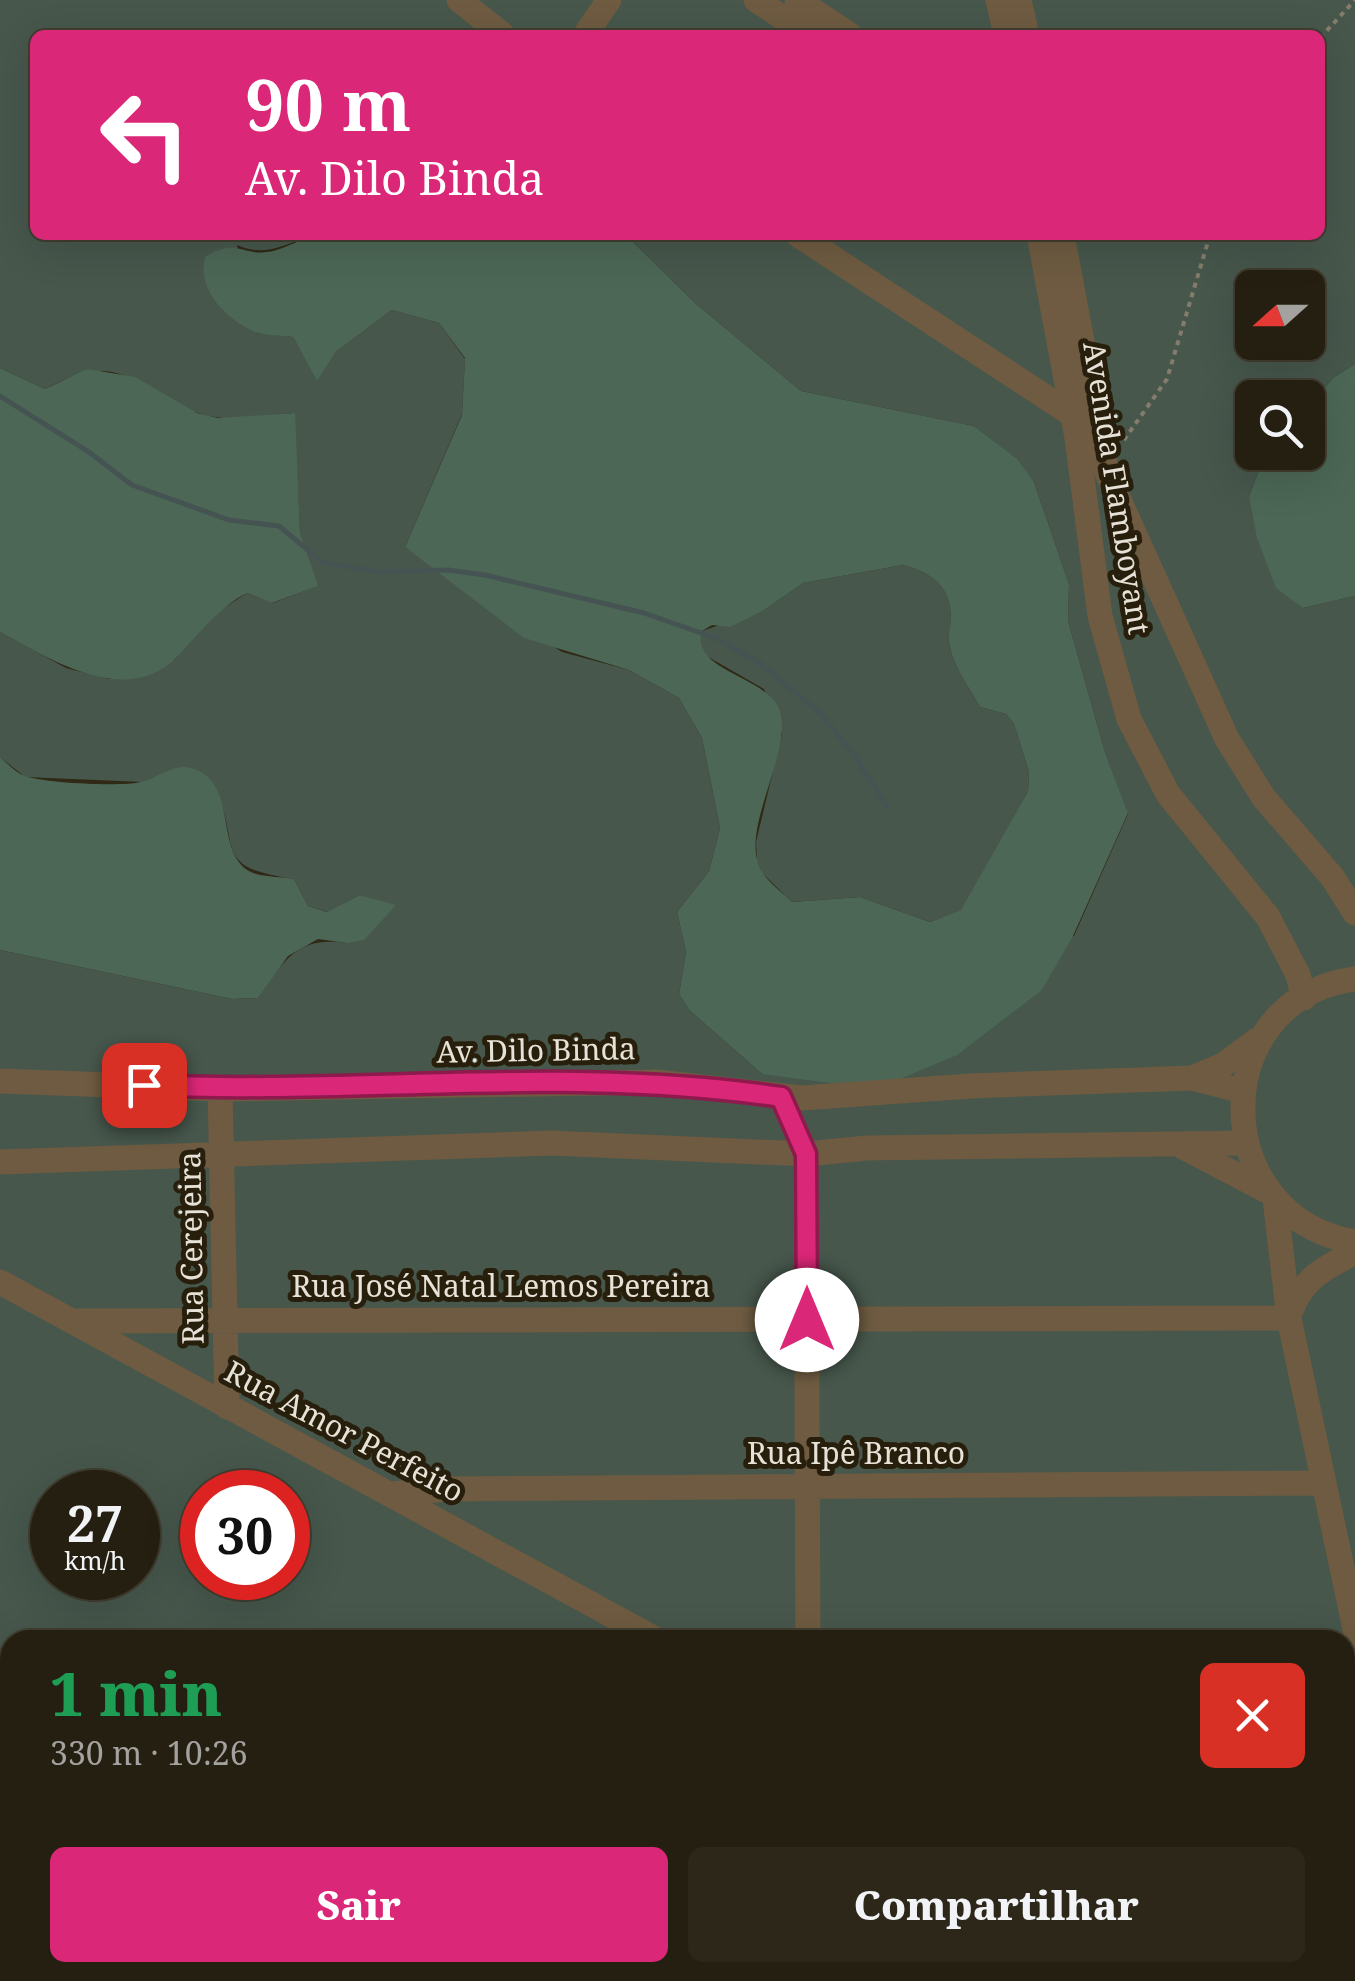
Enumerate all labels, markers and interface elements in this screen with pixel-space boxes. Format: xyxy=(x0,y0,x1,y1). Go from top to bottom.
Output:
text: 90 m xyxy=(245,56,411,152)
icon: left xyxy=(80,70,210,200)
text: Av. Dilo Binda xyxy=(245,147,544,208)
north arrow xyxy=(1235,270,1325,360)
map controls xyxy=(1235,270,1325,470)
street label: Avenida Flamboyant xyxy=(1074,338,1161,637)
button: search xyxy=(1235,380,1325,470)
street label: Av. Dilo Binda xyxy=(436,1027,636,1072)
pin xyxy=(102,1043,187,1128)
icon: arrive xyxy=(117,1058,172,1113)
street label: Rua Cerejeira xyxy=(168,1151,213,1345)
street label: Rua José Natal Lemos Pereira xyxy=(291,1265,711,1306)
position arrow xyxy=(755,1268,859,1372)
street label: Rua Amor Perfeito xyxy=(218,1350,471,1511)
street label: Rua Ipê Branco xyxy=(747,1432,965,1473)
speed limit sign: 30 xyxy=(180,1470,310,1600)
text: 27 xyxy=(67,1489,123,1557)
text: km/h xyxy=(64,1543,126,1577)
text: 1 min xyxy=(50,1652,222,1734)
button: close xyxy=(1200,1663,1305,1768)
text: 330 m · 10:26 xyxy=(50,1731,248,1774)
button: Sair xyxy=(50,1847,668,1962)
button: Compartilhar xyxy=(688,1847,1305,1962)

